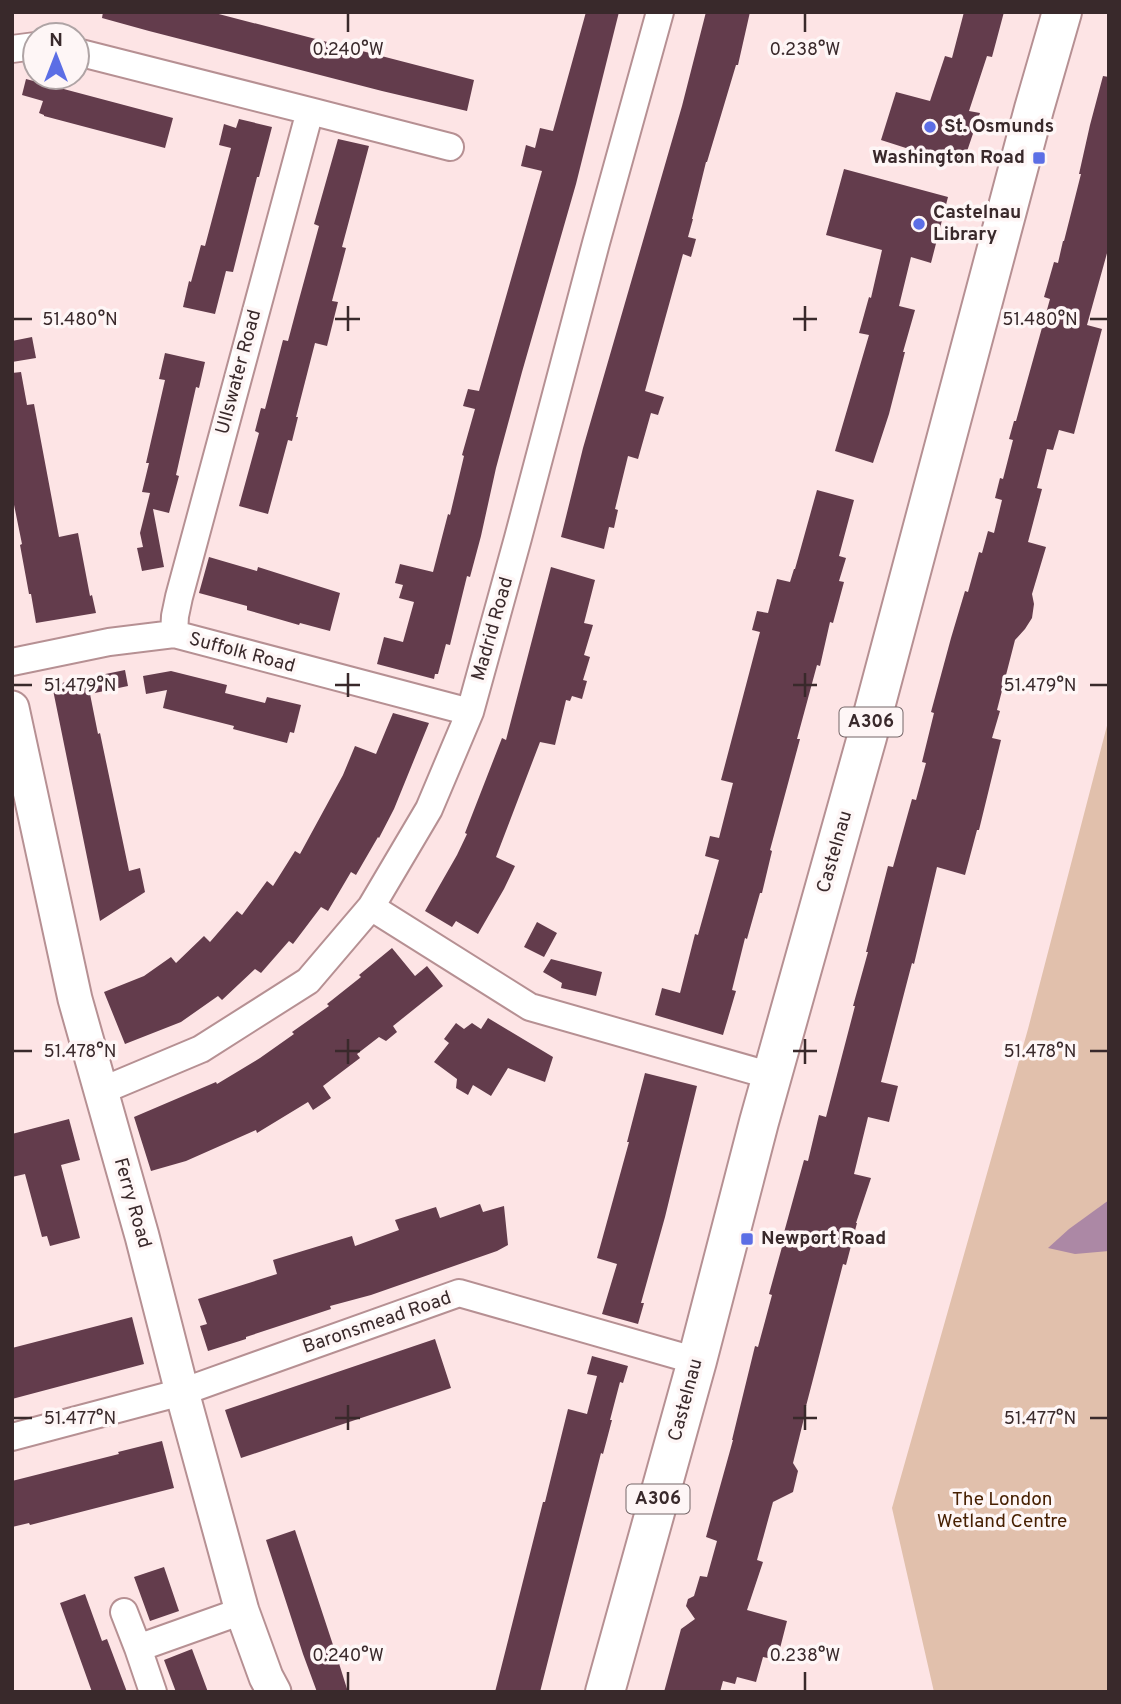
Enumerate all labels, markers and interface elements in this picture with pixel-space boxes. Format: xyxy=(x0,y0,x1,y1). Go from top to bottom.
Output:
north arrow xyxy=(21,21,91,91)
text: N xyxy=(49,29,63,53)
text: 0.240°W xyxy=(312,39,384,62)
text: 0.238°W xyxy=(770,39,840,62)
place label: St. Osmunds xyxy=(944,115,1054,139)
marker: St. Osmunds xyxy=(922,119,938,135)
place label: Washington Road xyxy=(872,146,1025,170)
marker: Washington Road xyxy=(1031,150,1047,166)
place label: Castelnau Library xyxy=(933,201,1021,247)
marker: Castelnau Library xyxy=(911,216,927,232)
street label: Ullswater Road xyxy=(211,307,267,437)
text: 51.480°N xyxy=(42,309,118,332)
text: 51.480°N xyxy=(1002,309,1078,332)
street label: Madrid Road xyxy=(467,574,519,684)
street label: Suffolk Road xyxy=(186,627,298,679)
text: 51.479°N xyxy=(43,675,117,698)
text: 51.479°N xyxy=(1003,675,1077,698)
road number: A306 xyxy=(840,708,903,736)
street label: Castelnau xyxy=(812,808,858,896)
text: 51.478°N xyxy=(44,1041,116,1064)
text: 51.478°N xyxy=(1004,1041,1076,1064)
street label: Ferry Road xyxy=(108,1155,156,1251)
place label: Newport Road xyxy=(761,1227,886,1251)
marker: Newport Road xyxy=(739,1231,755,1247)
street label: Baronsmead Road xyxy=(299,1286,455,1360)
street label: Castelnau xyxy=(663,1356,709,1444)
text: 51.477°N xyxy=(44,1408,116,1431)
text: 51.477°N xyxy=(1004,1408,1076,1431)
road number: A306 xyxy=(626,1484,690,1514)
park label: The London Wetland Centre xyxy=(937,1488,1067,1534)
text: 0.240°W xyxy=(312,1645,384,1668)
text: 0.238°W xyxy=(770,1645,840,1668)

